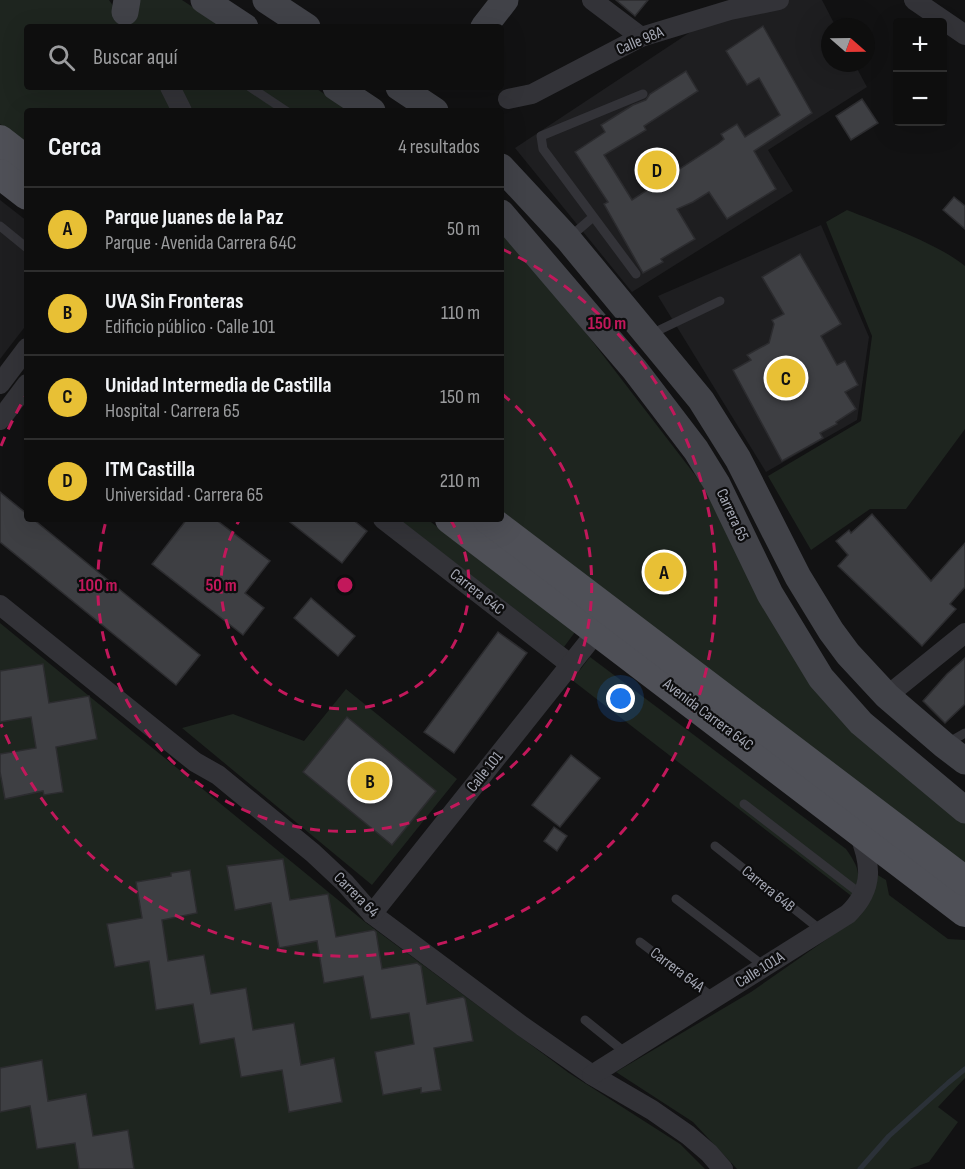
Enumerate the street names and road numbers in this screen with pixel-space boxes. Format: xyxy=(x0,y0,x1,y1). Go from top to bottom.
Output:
street label: Calle 98A xyxy=(613,23,667,59)
street label: Carrera 65 xyxy=(712,486,752,544)
street label: Carrera 64C xyxy=(446,565,508,619)
street label: Avenida Carrera 64C xyxy=(658,674,757,755)
street label: Calle 101 xyxy=(463,747,507,796)
street label: Carrera 64B xyxy=(737,862,799,916)
street label: Carrera 64 xyxy=(329,868,383,922)
street label: Carrera 64A xyxy=(646,943,708,997)
street label: Calle 101A xyxy=(732,948,788,992)

